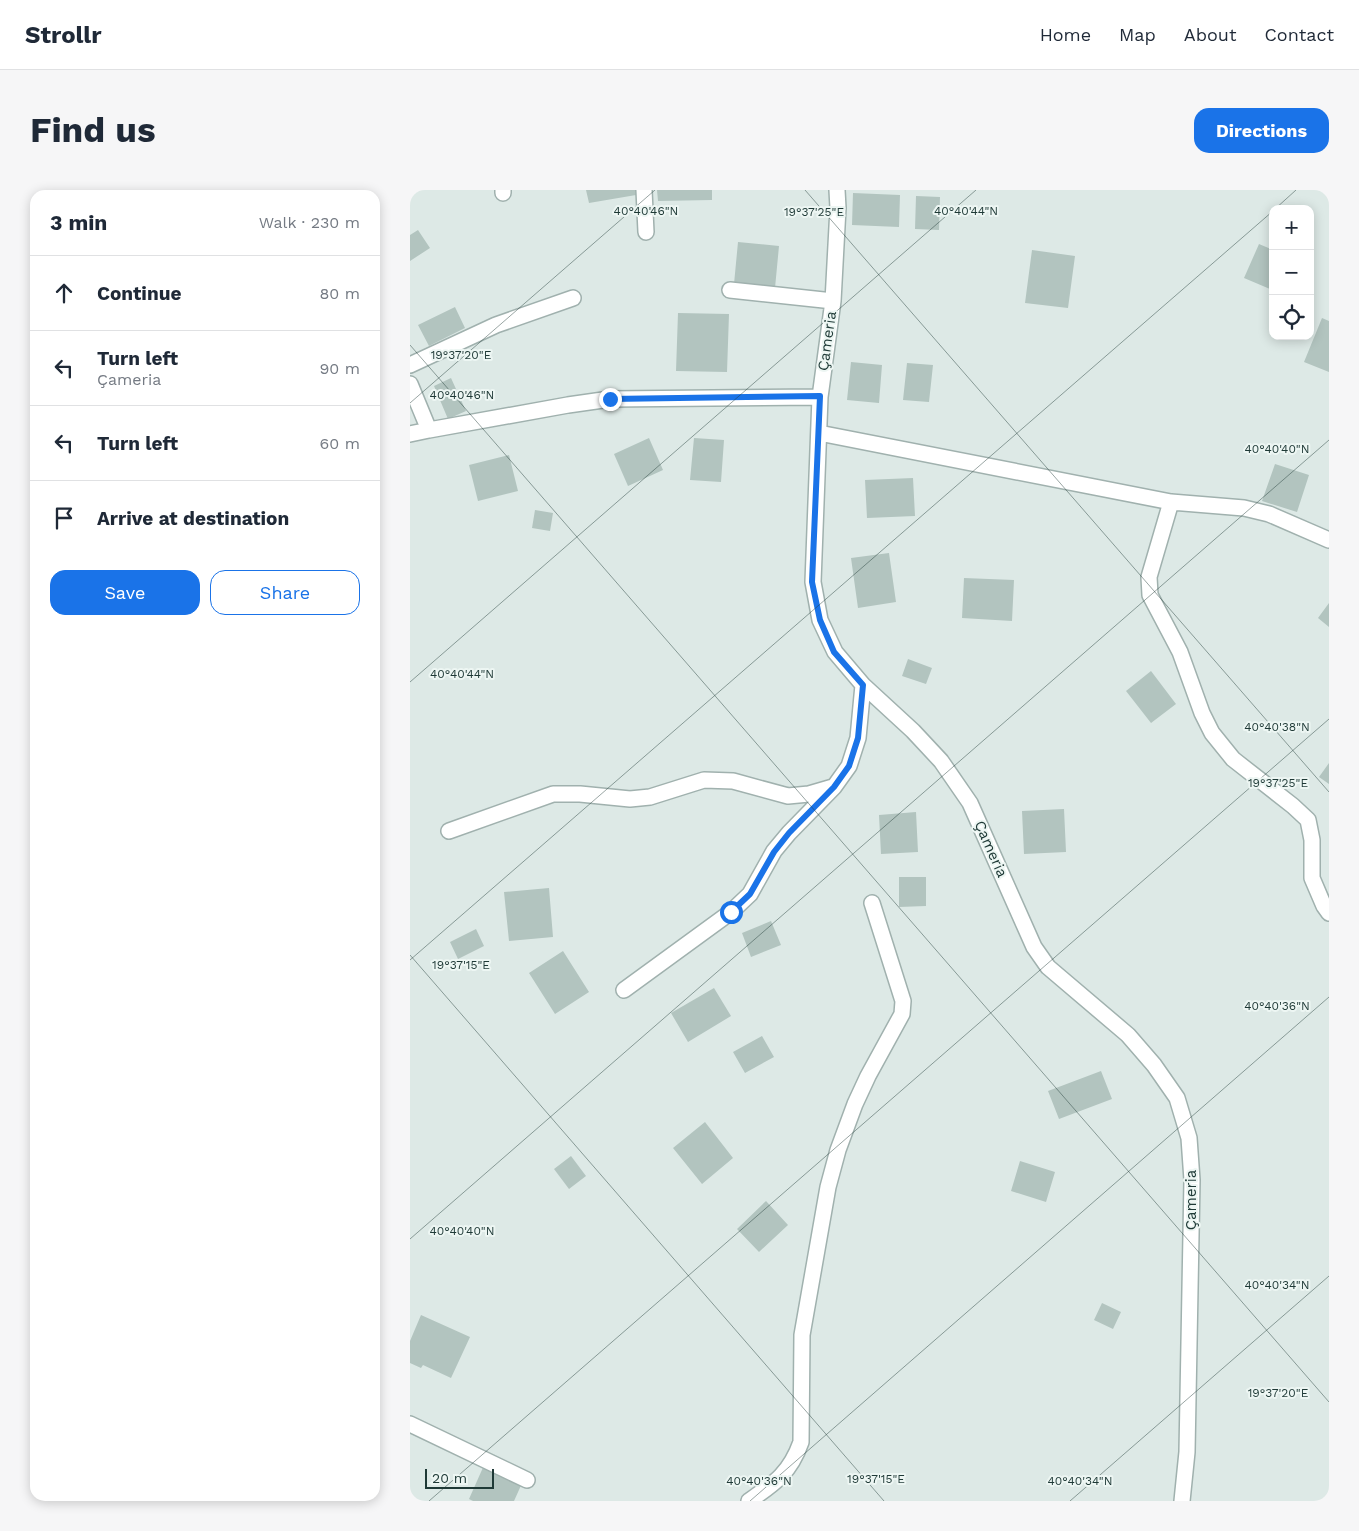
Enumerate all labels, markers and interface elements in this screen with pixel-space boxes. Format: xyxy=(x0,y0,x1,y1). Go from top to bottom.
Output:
text: Strollr xyxy=(25,21,102,49)
text: Home xyxy=(1040,24,1091,45)
text: Map xyxy=(1119,24,1156,45)
text: About xyxy=(1184,24,1236,45)
text: Contact xyxy=(1264,24,1334,45)
button: Directions xyxy=(1194,108,1329,153)
text: Find us xyxy=(30,109,156,151)
text: 40°40'46"N xyxy=(614,204,678,218)
text: 40°40'44"N xyxy=(934,204,998,218)
text: 19°37'25"E xyxy=(784,205,844,219)
map controls xyxy=(1269,205,1314,340)
button: + xyxy=(1269,205,1314,250)
text: 3 min xyxy=(50,210,107,235)
text: Walk · 230 m xyxy=(259,213,360,232)
button: − xyxy=(1269,250,1314,295)
icon: ahead xyxy=(50,279,78,307)
text: Continue xyxy=(97,282,181,305)
text: 80 m xyxy=(319,284,360,303)
button: locate xyxy=(1269,295,1314,340)
street label: Çameria xyxy=(814,309,840,372)
text: Turn left xyxy=(97,347,178,370)
text: 19°37'20"E xyxy=(431,348,492,362)
icon: left xyxy=(50,354,78,382)
text: 90 m xyxy=(319,359,360,378)
text: Çameria xyxy=(97,370,161,389)
text: 40°40'46"N xyxy=(430,388,494,402)
route end xyxy=(599,388,622,411)
icon: left xyxy=(50,429,78,457)
text: Turn left xyxy=(97,432,178,455)
text: 60 m xyxy=(320,434,360,453)
text: 40°40'40"N xyxy=(1245,442,1309,456)
icon: arrive xyxy=(50,504,78,532)
text: Arrive at destination xyxy=(97,507,289,530)
button: Save xyxy=(50,570,200,615)
button: Share xyxy=(210,570,360,615)
text: 40°40'44"N xyxy=(430,667,494,681)
text: 40°40'38"N xyxy=(1244,720,1310,734)
text: 19°37'25"E xyxy=(1248,776,1308,790)
street label: Çameria xyxy=(971,818,1012,881)
route start xyxy=(720,901,743,924)
text: 19°37'15"E xyxy=(432,958,490,972)
text: 40°40'36"N xyxy=(1244,999,1310,1013)
street label: Çameria xyxy=(1182,1169,1200,1230)
text: 40°40'40"N xyxy=(430,1224,494,1238)
text: 40°40'34"N xyxy=(1245,1278,1310,1292)
text: 19°37'20"E xyxy=(1248,1386,1309,1400)
scale bar xyxy=(425,1466,494,1489)
text: 20 m xyxy=(432,1470,467,1486)
text: 19°37'15"E xyxy=(847,1472,905,1486)
text: 40°40'36"N xyxy=(726,1474,792,1488)
text: 40°40'34"N xyxy=(1048,1474,1113,1488)

